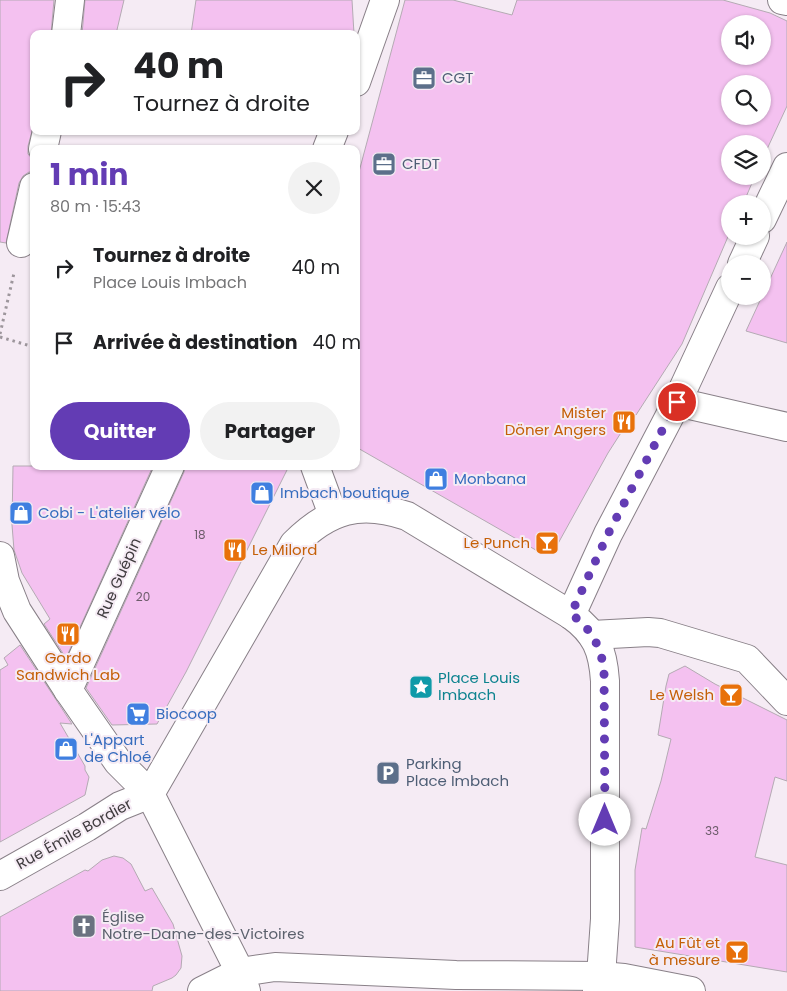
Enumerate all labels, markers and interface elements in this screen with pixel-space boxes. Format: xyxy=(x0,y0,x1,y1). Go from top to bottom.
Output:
map controls xyxy=(721,15,771,305)
button: sound xyxy=(721,15,771,65)
text: 40 m xyxy=(133,41,224,90)
icon: right xyxy=(50,50,115,115)
office icon: CGT xyxy=(411,65,437,91)
place label: CGT xyxy=(442,67,473,88)
button: search xyxy=(721,75,771,125)
text: Tournez à droite xyxy=(133,88,310,119)
button: layers xyxy=(721,135,771,185)
office icon: CFDT xyxy=(371,151,397,177)
text: 1 min xyxy=(50,153,128,196)
place label: CFDT xyxy=(402,153,440,174)
button: close xyxy=(288,162,340,214)
text: 80 m · 15:43 xyxy=(50,195,141,218)
button: + xyxy=(721,195,771,245)
text: Tournez à droite xyxy=(93,242,250,269)
icon: right xyxy=(50,254,78,282)
text: 40 m xyxy=(291,254,340,281)
button: − xyxy=(721,255,771,305)
text: Place Louis Imbach xyxy=(93,271,247,294)
icon: arrive xyxy=(50,329,78,357)
text: Arrivée à destination xyxy=(93,329,298,356)
text: 40 m xyxy=(313,329,361,356)
pin xyxy=(656,381,698,423)
icon: arrive xyxy=(663,388,691,416)
button: Quitter xyxy=(50,402,190,460)
button: Partager xyxy=(200,402,340,460)
place label: Mister Döner Angers xyxy=(505,402,606,440)
restaurant icon: Mister Döner Angers xyxy=(611,409,637,435)
shop icon: Monbana xyxy=(423,466,449,492)
place label: Monbana xyxy=(454,468,526,489)
shop icon: Imbach boutique xyxy=(249,480,275,506)
place label: Imbach boutique xyxy=(280,482,410,503)
shop icon: Cobi - L'atelier vélo xyxy=(8,500,34,526)
place label: Cobi - L'atelier vélo xyxy=(38,502,180,523)
house number: 18 xyxy=(194,526,206,543)
bar icon: Le Punch xyxy=(534,530,560,556)
place label: Le Punch xyxy=(464,532,530,553)
street label: Rue Guépin xyxy=(91,534,146,621)
restaurant icon: Le Milord xyxy=(222,537,248,563)
place label: Le Milord xyxy=(252,539,317,560)
house number: 20 xyxy=(136,588,150,605)
restaurant icon: Gordo Sandwich Lab xyxy=(55,621,81,647)
place label: Gordo Sandwich Lab xyxy=(16,647,120,685)
place label: Place Louis Imbach xyxy=(438,667,520,705)
place icon: Place Louis Imbach xyxy=(408,674,434,700)
bar icon: Le Welsh xyxy=(718,682,744,708)
place label: Le Welsh xyxy=(649,684,714,705)
supermarket icon: Biocoop xyxy=(125,701,151,727)
place label: Biocoop xyxy=(156,703,217,724)
place label: L'Appart de Chloé xyxy=(84,729,151,767)
shop icon: L'Appart de Chloé xyxy=(53,736,79,762)
place label: Parking Place Imbach xyxy=(406,753,509,791)
parking icon: Parking Place Imbach xyxy=(375,760,401,786)
street label: Rue Émile Bordier xyxy=(12,793,136,874)
position arrow xyxy=(578,793,630,845)
house number: 33 xyxy=(705,822,719,839)
place label: Église Notre-Dame-des-Victoires xyxy=(102,906,305,944)
church icon: Église Notre-Dame-des-Victoires xyxy=(71,913,97,939)
place label: Au Fût et à mesure xyxy=(649,932,720,970)
bar icon: Au Fût et à mesure xyxy=(724,939,750,965)

